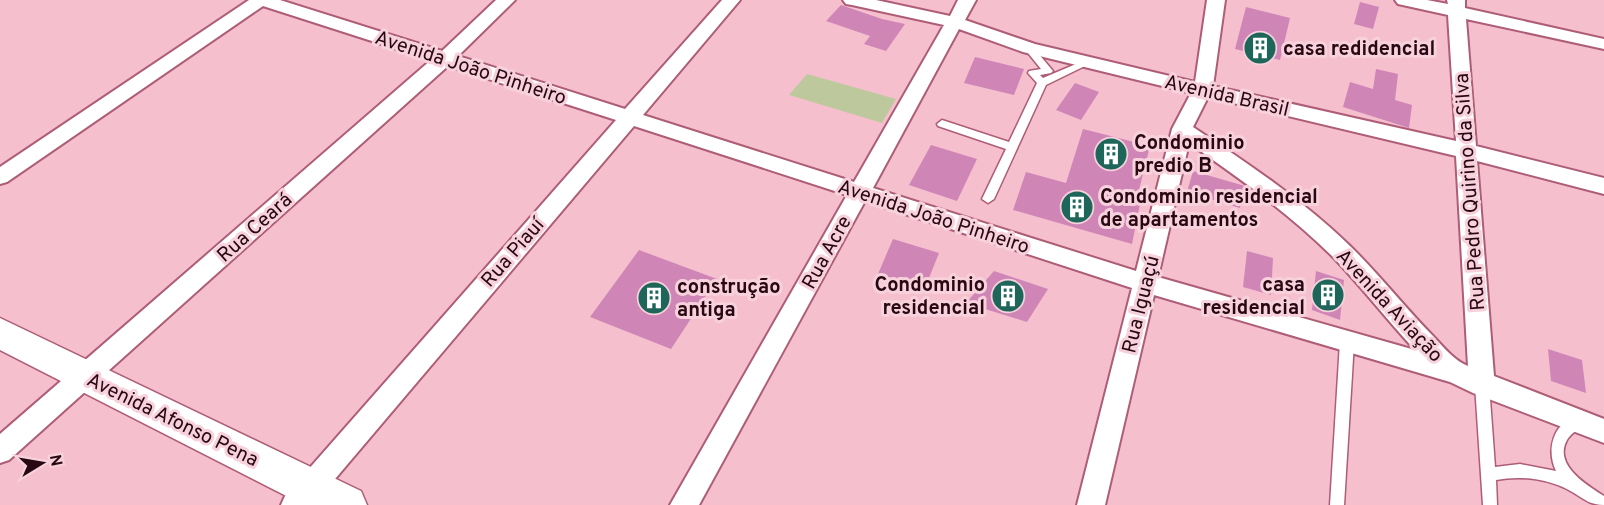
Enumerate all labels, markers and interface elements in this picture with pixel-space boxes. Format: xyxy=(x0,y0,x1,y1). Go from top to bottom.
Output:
street label: Avenida João Pinheiro xyxy=(371,26,569,112)
building icon: casa redidencial xyxy=(1242,30,1278,66)
place label: casa redidencial xyxy=(1283,37,1435,63)
street label: Avenida Brasil xyxy=(1162,70,1291,124)
street label: Rua Pedro Quirino da Silva xyxy=(1450,72,1492,311)
place label: Condominio predio B xyxy=(1134,131,1244,180)
building icon: Condominio predio B xyxy=(1093,136,1129,172)
street label: Avenida João Pinheiro xyxy=(834,175,1032,261)
place label: Condominio residencial de apartamentos xyxy=(1100,185,1318,234)
street label: Rua Ceará xyxy=(212,188,298,269)
building icon: Condominio residencial de apartamentos xyxy=(1059,189,1095,225)
street label: Rua Piauí xyxy=(476,212,552,294)
street label: Rua Acre xyxy=(797,212,859,294)
street label: Avenida Aviação xyxy=(1329,244,1448,369)
street label: Rua Iguaçú xyxy=(1117,253,1167,356)
place label: Condominio residencial xyxy=(875,273,985,322)
place label: casa residencial xyxy=(1203,273,1305,322)
place label: construção antiga xyxy=(677,275,781,324)
building icon: casa residencial xyxy=(1310,277,1346,313)
building icon: Condominio residencial xyxy=(990,278,1026,314)
building icon: construção antiga xyxy=(636,280,672,316)
street label: Avenida Afonso Pena xyxy=(82,368,262,474)
north arrow xyxy=(12,433,72,493)
text: N xyxy=(44,453,66,468)

